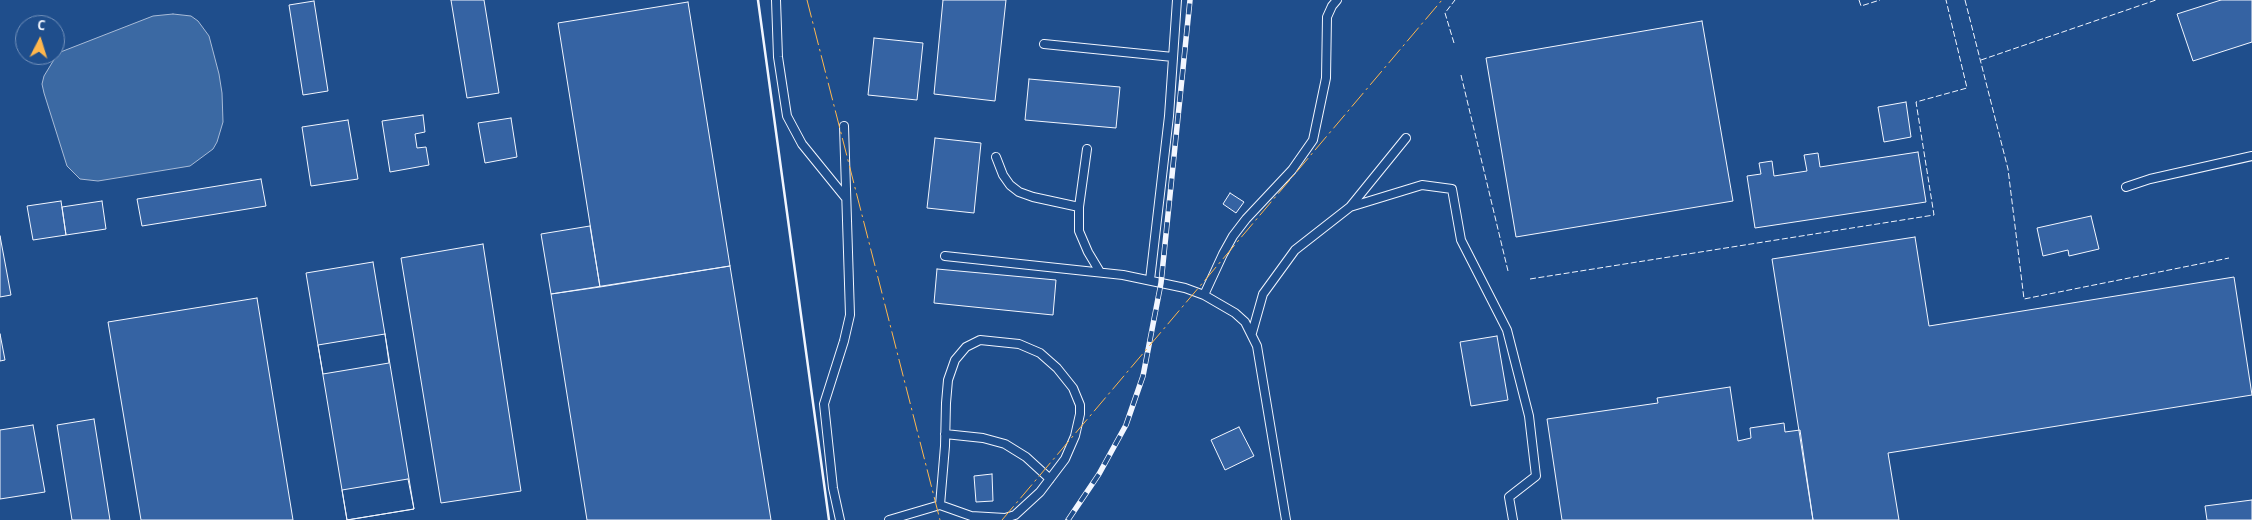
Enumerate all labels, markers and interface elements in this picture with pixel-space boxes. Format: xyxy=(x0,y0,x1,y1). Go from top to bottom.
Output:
north arrow xyxy=(15,15,65,65)
text: С xyxy=(37,19,46,33)

